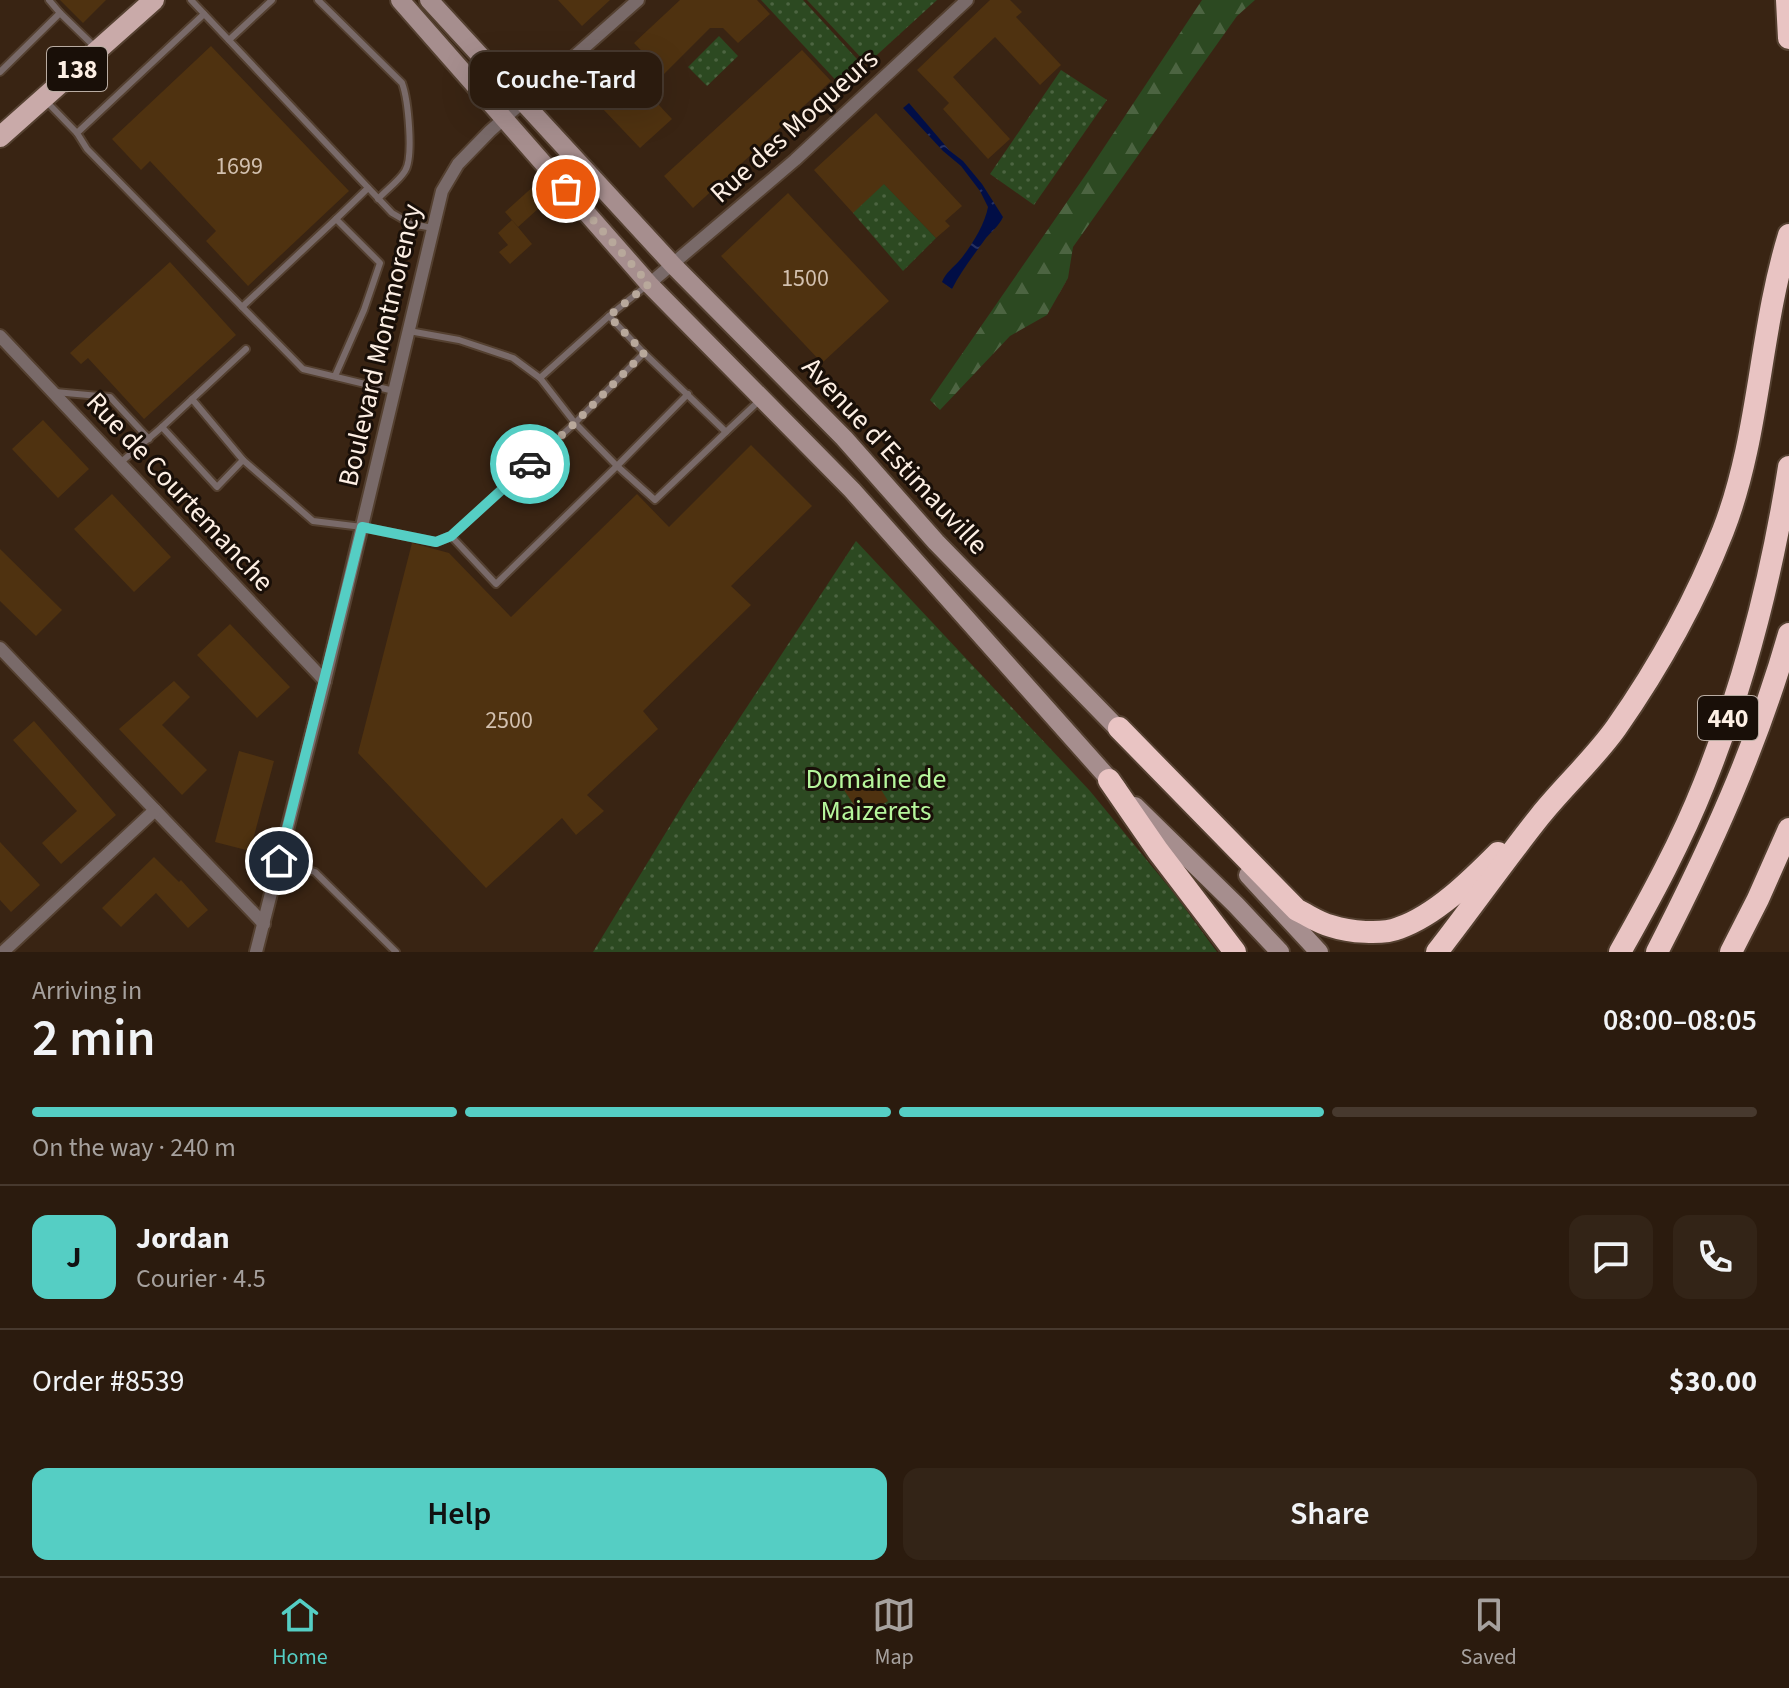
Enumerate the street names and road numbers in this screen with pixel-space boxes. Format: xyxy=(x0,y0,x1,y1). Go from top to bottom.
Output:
street label: Rue des Moqueurs xyxy=(701,39,887,213)
road number: 138 xyxy=(47,47,107,91)
street label: Boulevard Montmorency xyxy=(328,200,432,490)
street label: Avenue d'Estimauville xyxy=(793,348,997,564)
street label: Rue de Courtemanche xyxy=(77,384,283,600)
road number: 440 xyxy=(1698,696,1758,740)

